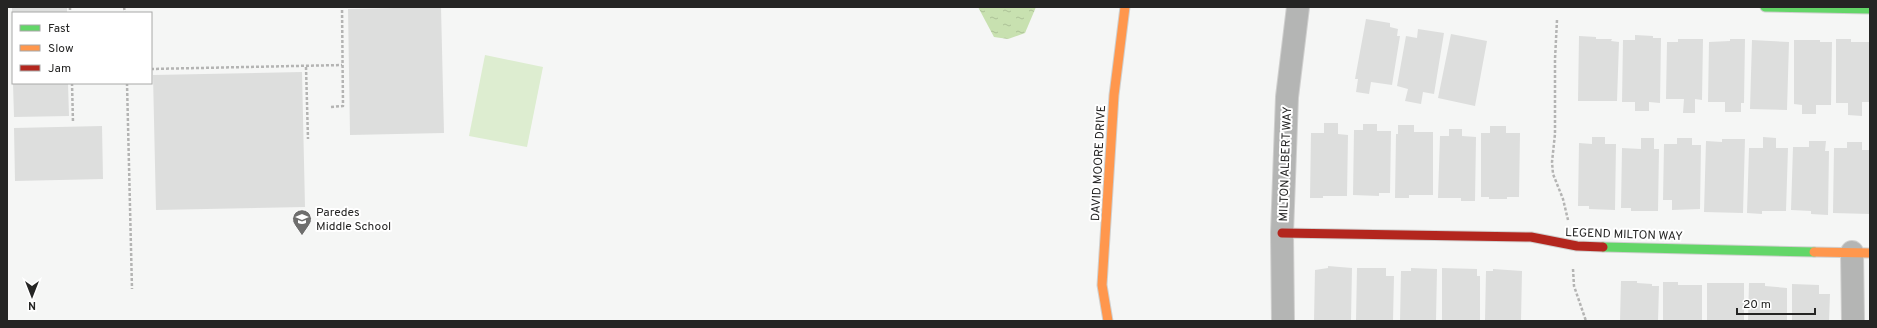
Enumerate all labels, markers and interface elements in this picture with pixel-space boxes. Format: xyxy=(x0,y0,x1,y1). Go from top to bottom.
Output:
legend xyxy=(12,12,152,84)
text: Fast xyxy=(48,21,70,37)
text: Slow xyxy=(48,41,74,57)
text: Jam xyxy=(48,61,71,77)
street label: DAVID MOORE DRIVE xyxy=(1088,105,1110,221)
street label: MILTON ALBERT WAY xyxy=(1276,106,1296,222)
place label: Paredes Middle School xyxy=(316,205,391,235)
school or university icon: Paredes Middle School xyxy=(291,208,313,236)
street label: LEGEND MILTON WAY xyxy=(1565,225,1683,245)
north arrow xyxy=(12,276,52,316)
scale bar xyxy=(1737,290,1815,316)
text: 20 m xyxy=(1743,297,1771,313)
text: N xyxy=(28,298,36,312)

